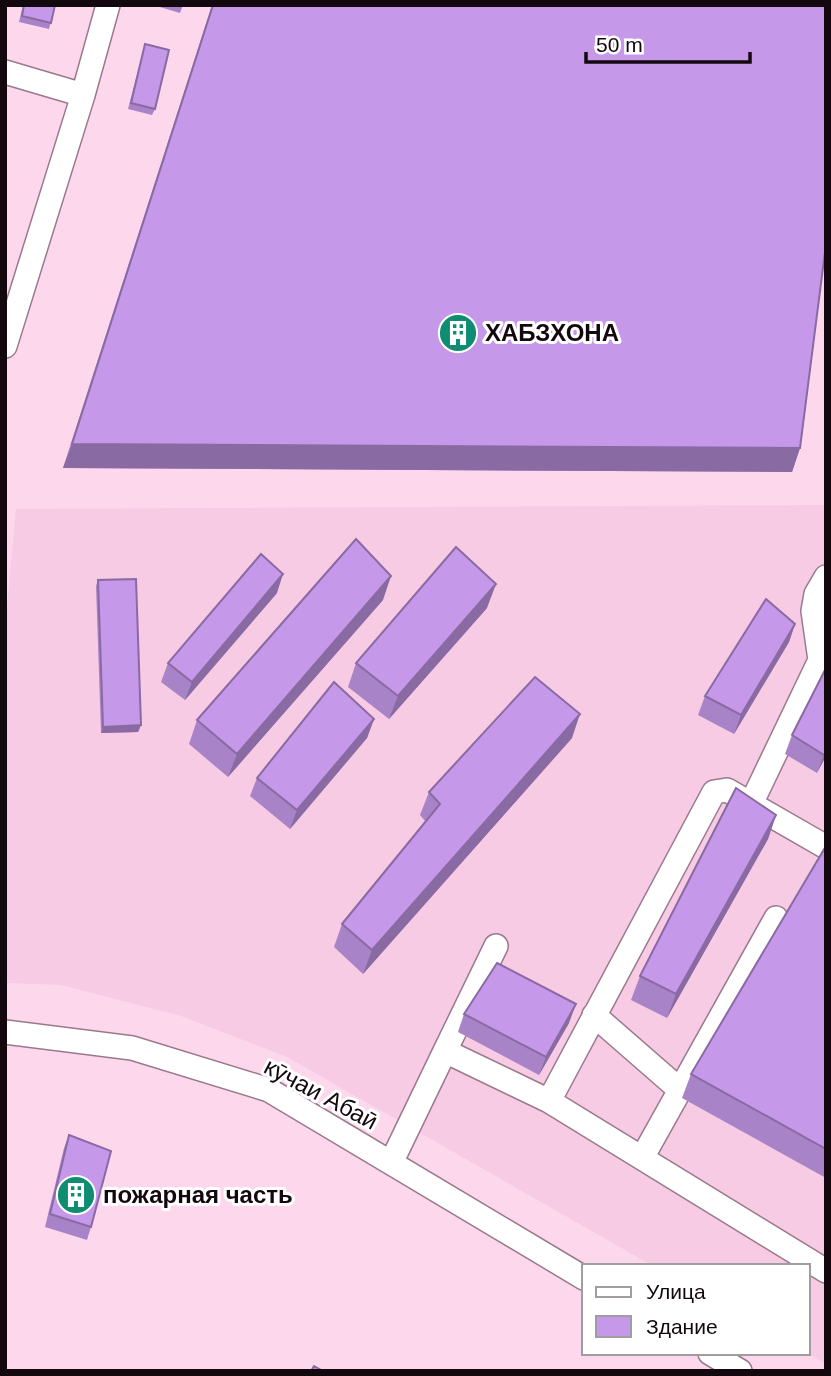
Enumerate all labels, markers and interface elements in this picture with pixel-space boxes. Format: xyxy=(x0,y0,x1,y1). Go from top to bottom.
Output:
scale bar xyxy=(586,21,750,65)
text: 50 m xyxy=(596,33,643,56)
building icon: ХАБЗХОНА xyxy=(437,312,479,354)
place label: ХАБЗХОНА xyxy=(485,319,619,346)
street label: кӯчаи Абаӣ xyxy=(260,1052,382,1135)
building icon: пожарная часть xyxy=(55,1174,97,1216)
place label: пожарная часть xyxy=(103,1181,293,1208)
legend xyxy=(582,1264,810,1355)
text: Улица xyxy=(646,1280,706,1303)
text: Здание xyxy=(646,1315,718,1338)

